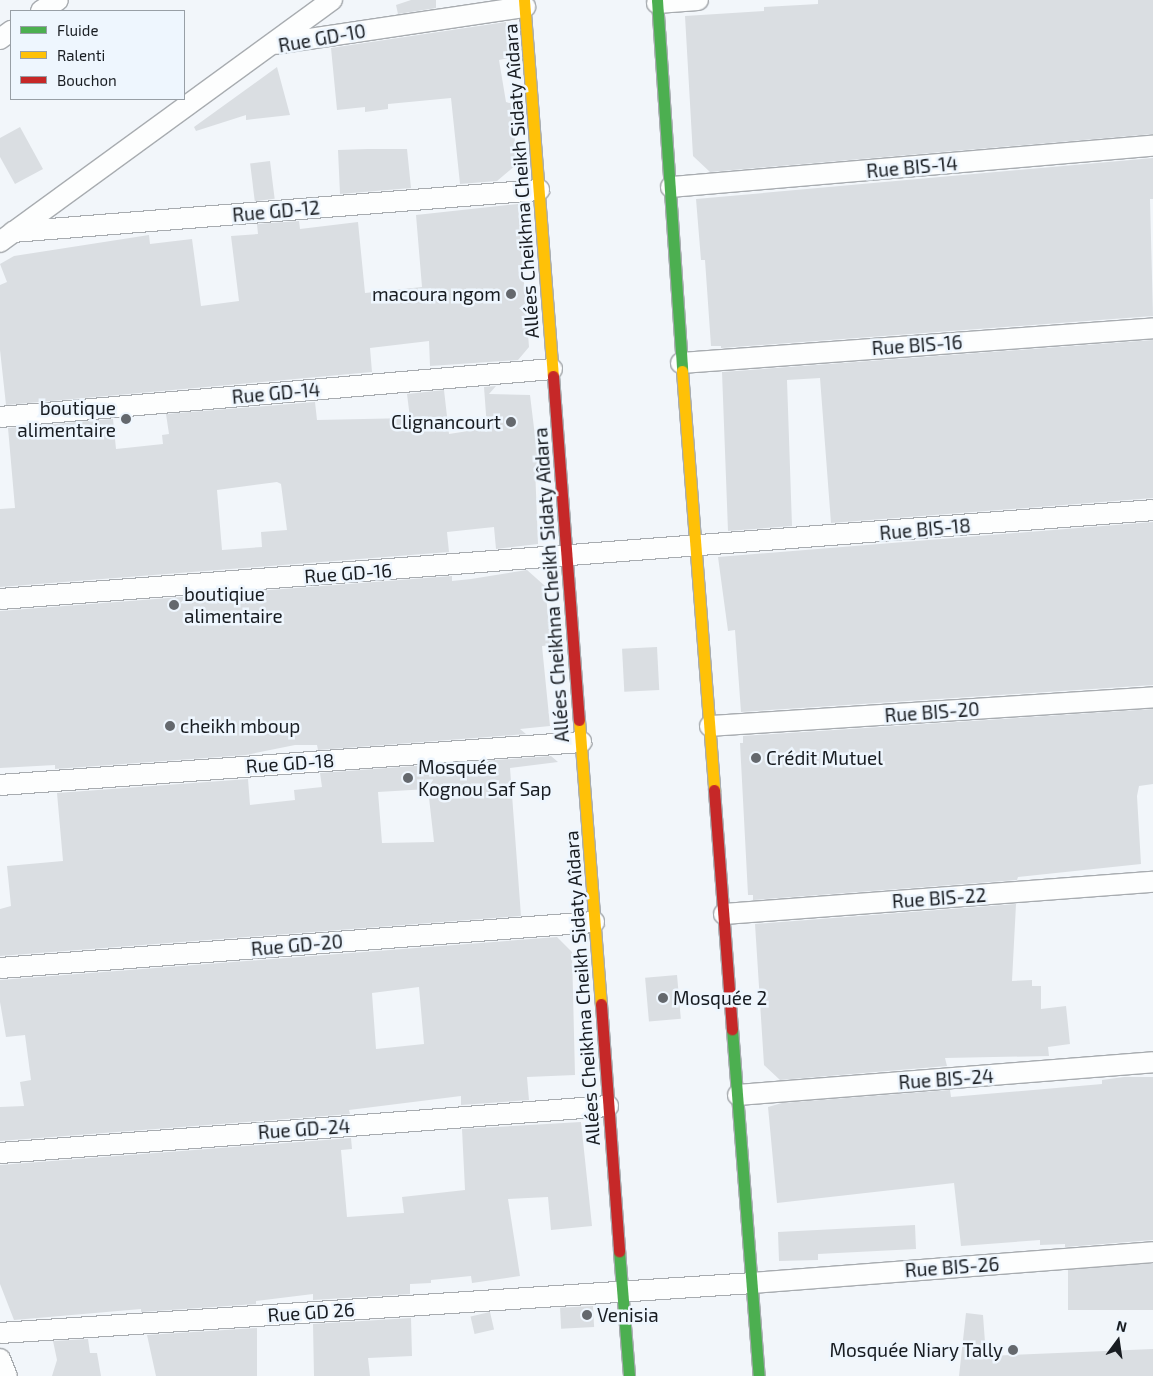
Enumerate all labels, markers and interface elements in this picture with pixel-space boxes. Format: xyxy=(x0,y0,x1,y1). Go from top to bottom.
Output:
legend xyxy=(10,10,185,100)
street label: Rue GD-10 xyxy=(276,19,368,57)
text: Fluide xyxy=(57,21,98,39)
street label: Allées Cheikhna Cheikh Sidaty Aîdara xyxy=(499,22,543,340)
text: Ralenti xyxy=(57,46,105,64)
text: Bouchon xyxy=(57,71,117,89)
street label: Rue BIS-14 xyxy=(865,152,959,182)
street label: Rue GD-12 xyxy=(231,196,321,226)
place label: macoura ngom xyxy=(372,283,501,305)
marker: macoura ngom xyxy=(505,288,517,300)
street label: Rue BIS-16 xyxy=(871,330,963,360)
street label: Rue GD-14 xyxy=(231,378,321,408)
place label: boutique alimentaire xyxy=(17,397,116,441)
place label: Clignancourt xyxy=(391,411,501,433)
marker: boutique alimentaire xyxy=(120,413,132,425)
marker: Clignancourt xyxy=(505,416,517,428)
street label: Allées Cheikhna Cheikh Sidaty Aîdara xyxy=(529,426,573,744)
street label: Rue BIS-18 xyxy=(878,514,972,544)
street label: Rue GD-16 xyxy=(303,559,393,587)
place label: boutiqiue alimentaire xyxy=(184,583,283,627)
marker: boutiqiue alimentaire xyxy=(168,599,180,611)
street label: Rue BIS-20 xyxy=(884,697,980,727)
place label: cheikh mboup xyxy=(180,715,300,737)
marker: cheikh mboup xyxy=(164,720,176,732)
place label: Crédit Mutuel xyxy=(766,747,883,769)
street label: Rue GD-18 xyxy=(245,749,335,777)
marker: Crédit Mutuel xyxy=(750,752,762,764)
place label: Mosquée Kognou Saf Sap xyxy=(418,756,552,800)
marker: Mosquée Kognou Saf Sap xyxy=(402,772,414,784)
street label: Allées Cheikhna Cheikh Sidaty Aîdara xyxy=(560,829,604,1147)
street label: Rue BIS-22 xyxy=(891,883,987,913)
street label: Rue GD-20 xyxy=(250,930,344,960)
place label: Mosquée 2 xyxy=(673,987,767,1009)
marker: Mosquée 2 xyxy=(657,992,669,1004)
street label: Rue BIS-24 xyxy=(898,1064,994,1094)
street label: Rue GD-24 xyxy=(257,1114,351,1144)
street label: Rue BIS-26 xyxy=(904,1252,1000,1282)
street label: Rue GD 26 xyxy=(267,1298,355,1326)
place label: Venisia xyxy=(597,1304,659,1326)
marker: Venisia xyxy=(581,1309,593,1321)
north arrow xyxy=(1093,1316,1143,1366)
text: N xyxy=(1115,1316,1129,1335)
place label: Mosquée Niary Tally xyxy=(829,1339,1003,1361)
marker: Mosquée Niary Tally xyxy=(1007,1344,1019,1356)

